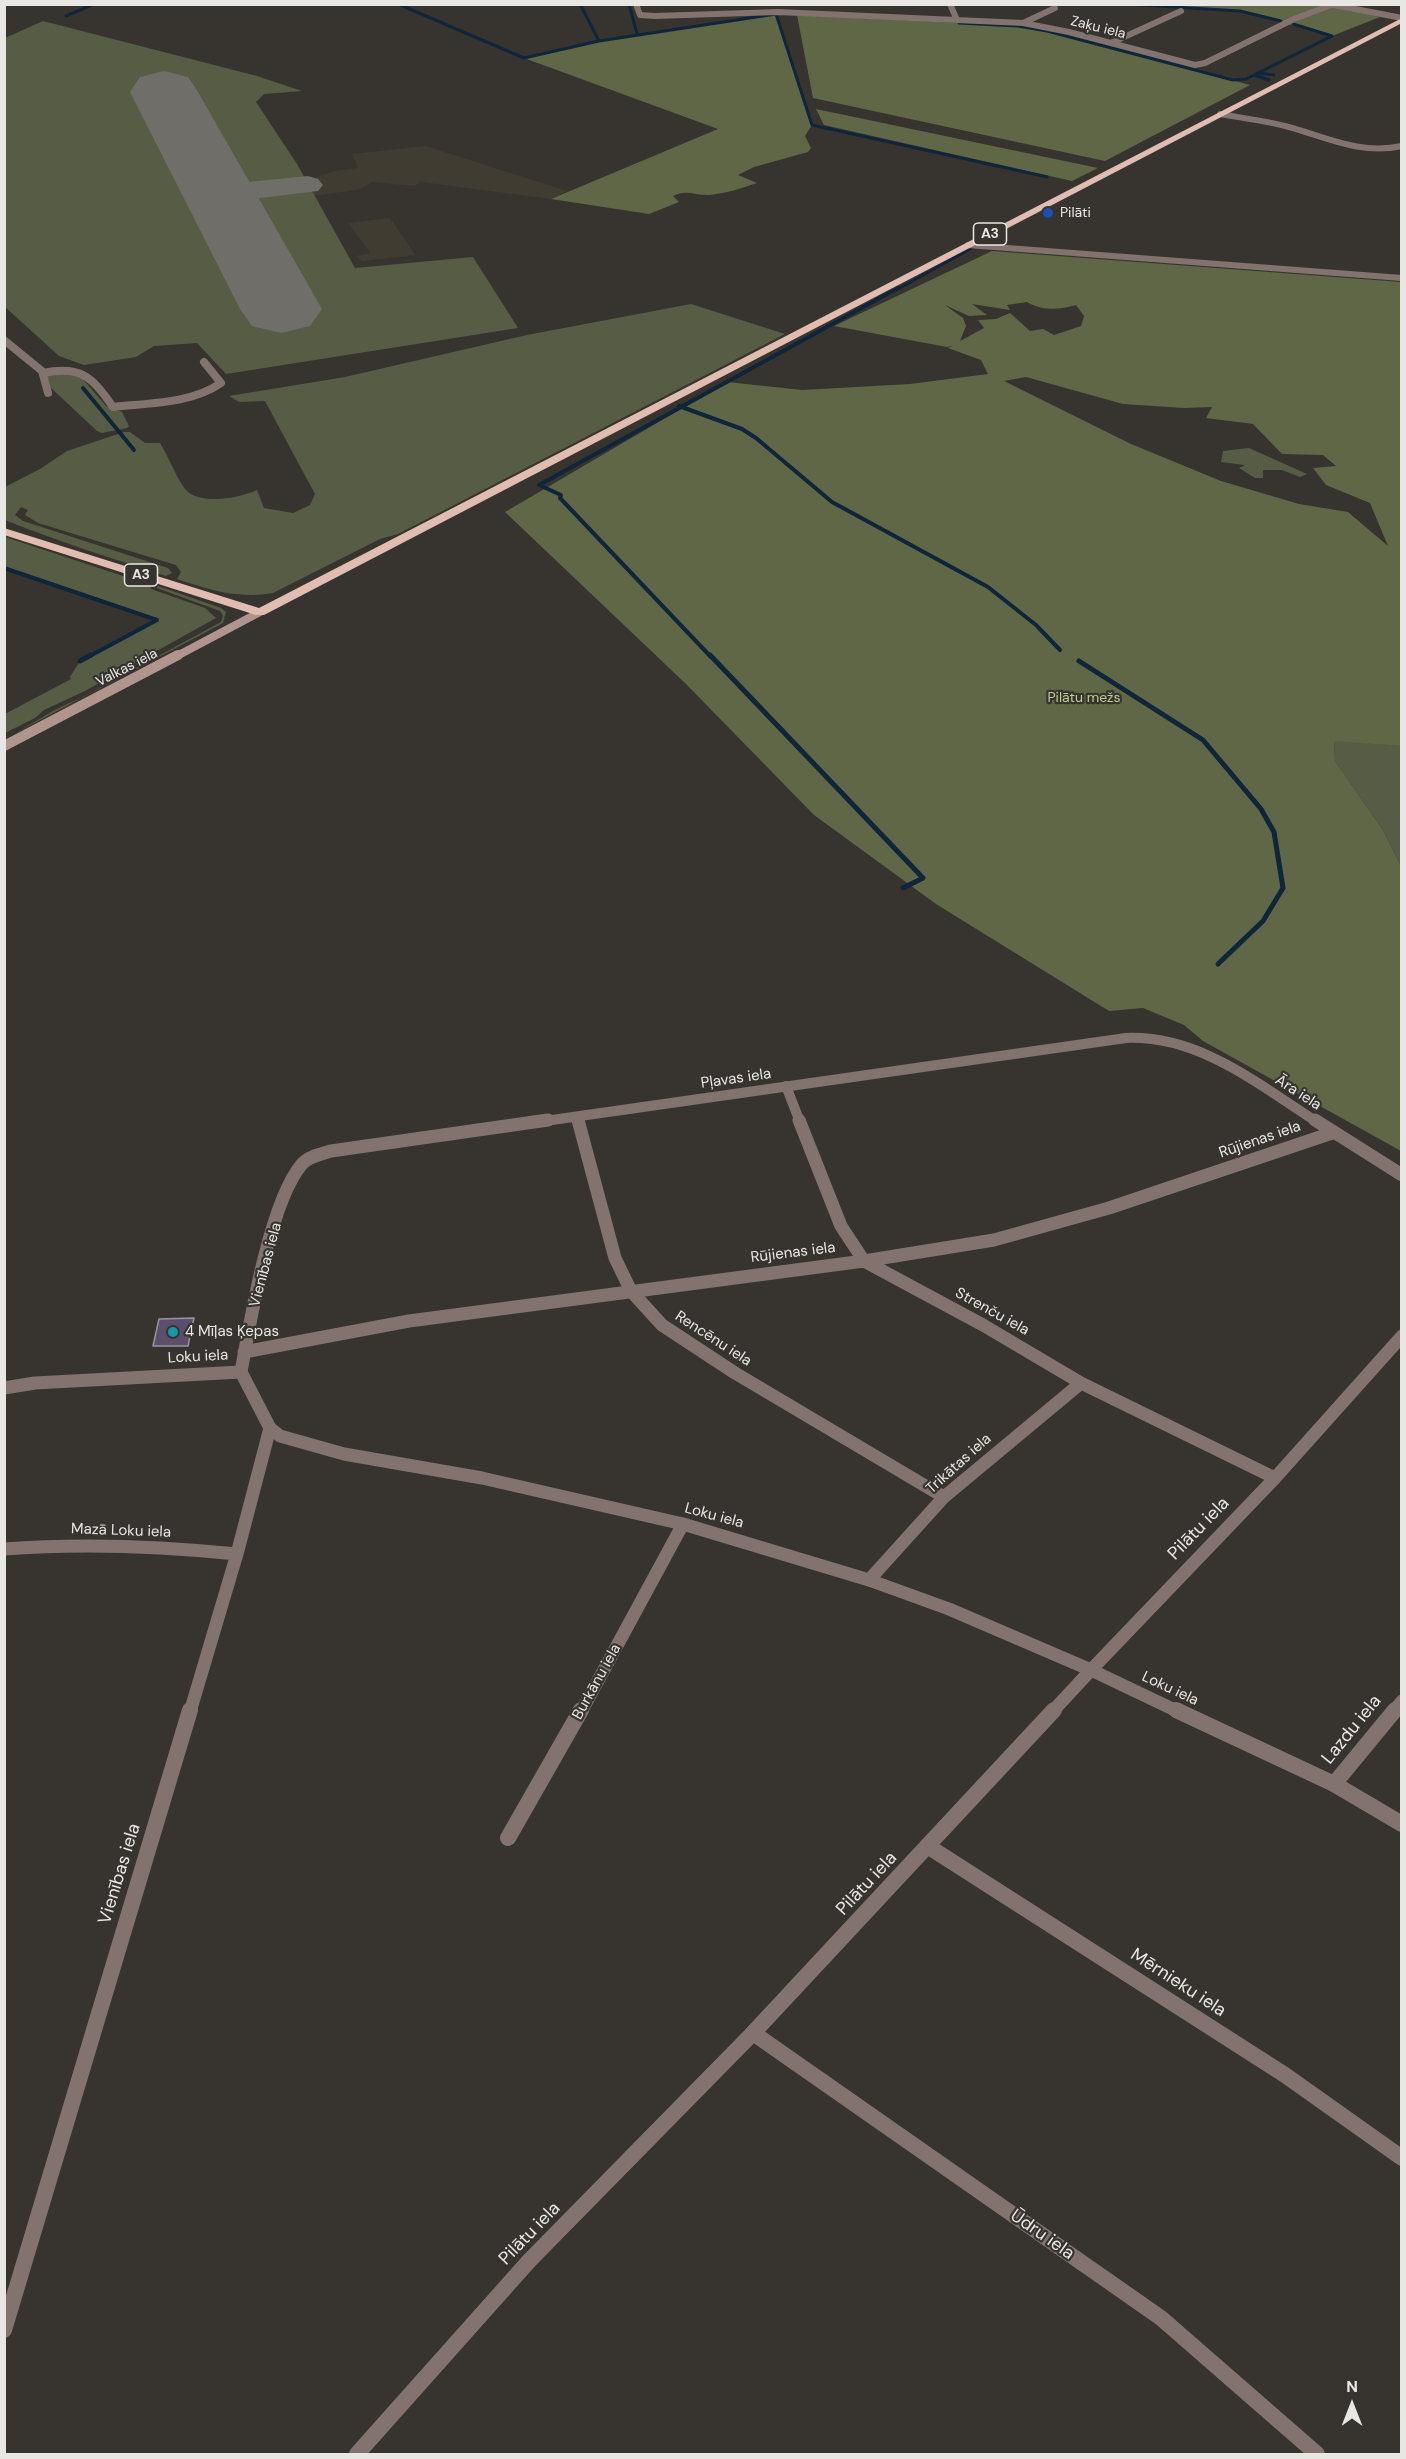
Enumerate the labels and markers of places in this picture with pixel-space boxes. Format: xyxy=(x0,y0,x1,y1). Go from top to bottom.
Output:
place label: Pilāti xyxy=(1060,205,1091,221)
marker: Pilāti xyxy=(1041,206,1055,220)
place label: 4 Mīļas Ķepas xyxy=(185,1323,279,1341)
marker: 4 Mīļas Ķepas xyxy=(166,1325,180,1339)

